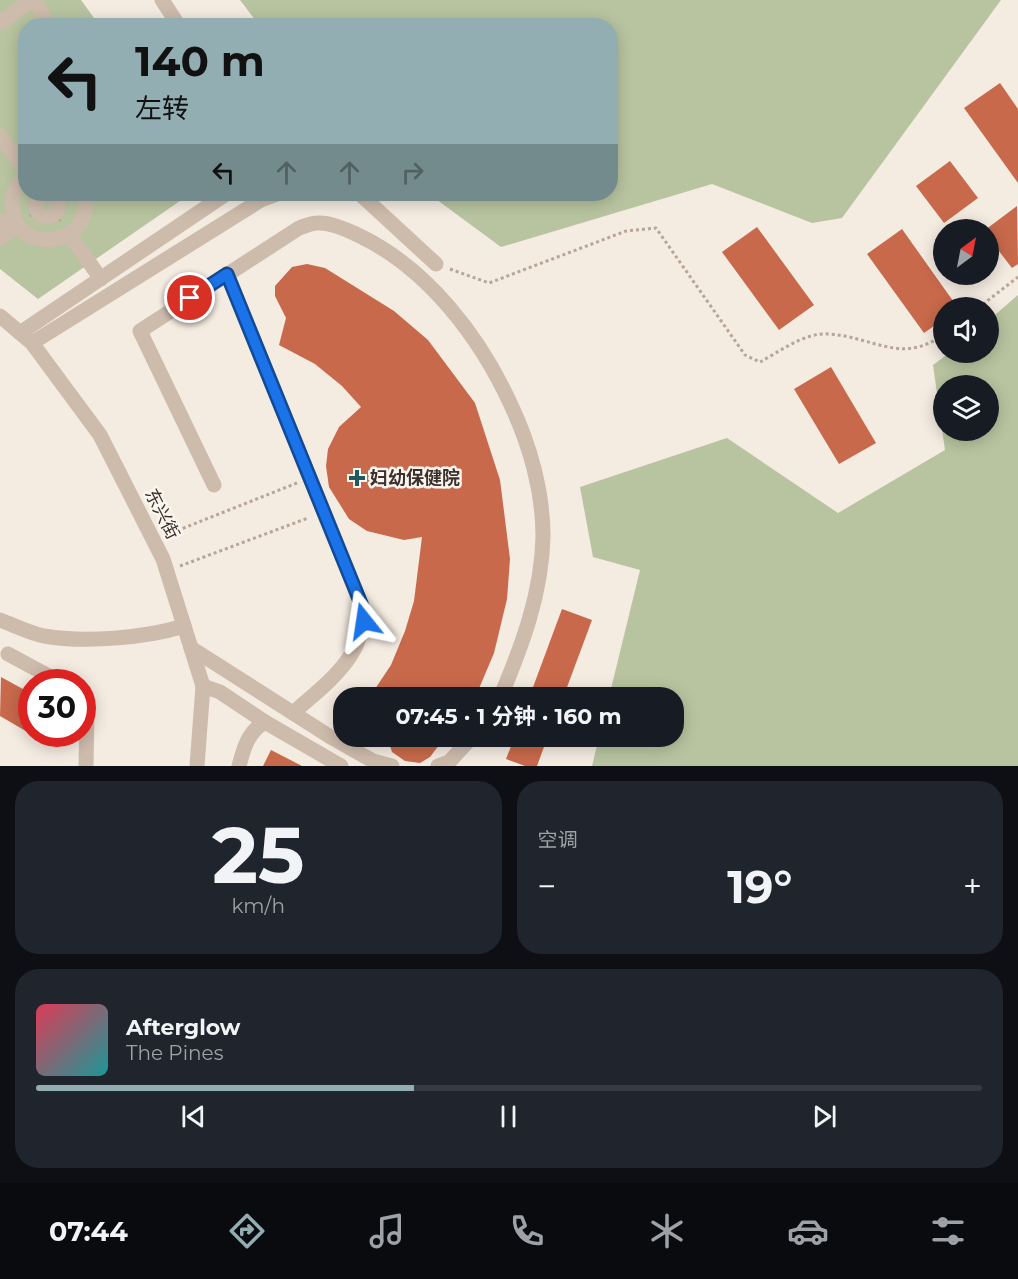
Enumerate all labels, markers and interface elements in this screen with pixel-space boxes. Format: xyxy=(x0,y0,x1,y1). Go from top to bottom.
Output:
text: 140 m xyxy=(135,35,265,87)
icon: left xyxy=(36,42,114,120)
text: 左转 xyxy=(135,92,189,125)
icon: left xyxy=(207,156,240,189)
icon: ahead xyxy=(270,156,303,189)
icon: ahead xyxy=(333,156,366,189)
icon: right xyxy=(396,156,429,189)
north arrow xyxy=(933,219,999,285)
map controls xyxy=(933,219,999,441)
pin xyxy=(164,272,215,323)
icon: arrive xyxy=(173,281,206,314)
button: sound xyxy=(933,297,999,363)
button: layers xyxy=(933,375,999,441)
place label: 妇幼保健院 xyxy=(370,467,460,489)
marker: 妇幼保健院 xyxy=(348,469,366,487)
street label: 东兴街 xyxy=(140,485,184,543)
position arrow xyxy=(332,589,396,653)
speed limit sign: 30 xyxy=(18,669,96,747)
text: 07:45 · 1 分钟 · 160 m xyxy=(396,703,622,730)
text: 25 xyxy=(212,807,304,903)
text: 空调 xyxy=(538,828,578,852)
text: 19° xyxy=(727,859,792,914)
text: − xyxy=(538,866,556,906)
text: + xyxy=(963,866,982,906)
text: km/h xyxy=(232,894,285,918)
text: Afterglow xyxy=(126,1014,240,1041)
text: The Pines xyxy=(126,1041,223,1065)
icon: previous xyxy=(177,1100,210,1133)
icon: pause xyxy=(492,1100,525,1133)
icon: next xyxy=(808,1100,841,1133)
icon: directions xyxy=(226,1210,268,1252)
icon: music xyxy=(366,1210,408,1252)
icon: phone xyxy=(506,1210,548,1252)
icon: climate xyxy=(646,1210,688,1252)
icon: car xyxy=(787,1210,829,1252)
icon: filters xyxy=(927,1210,969,1252)
text: 07:44 xyxy=(49,1215,128,1248)

